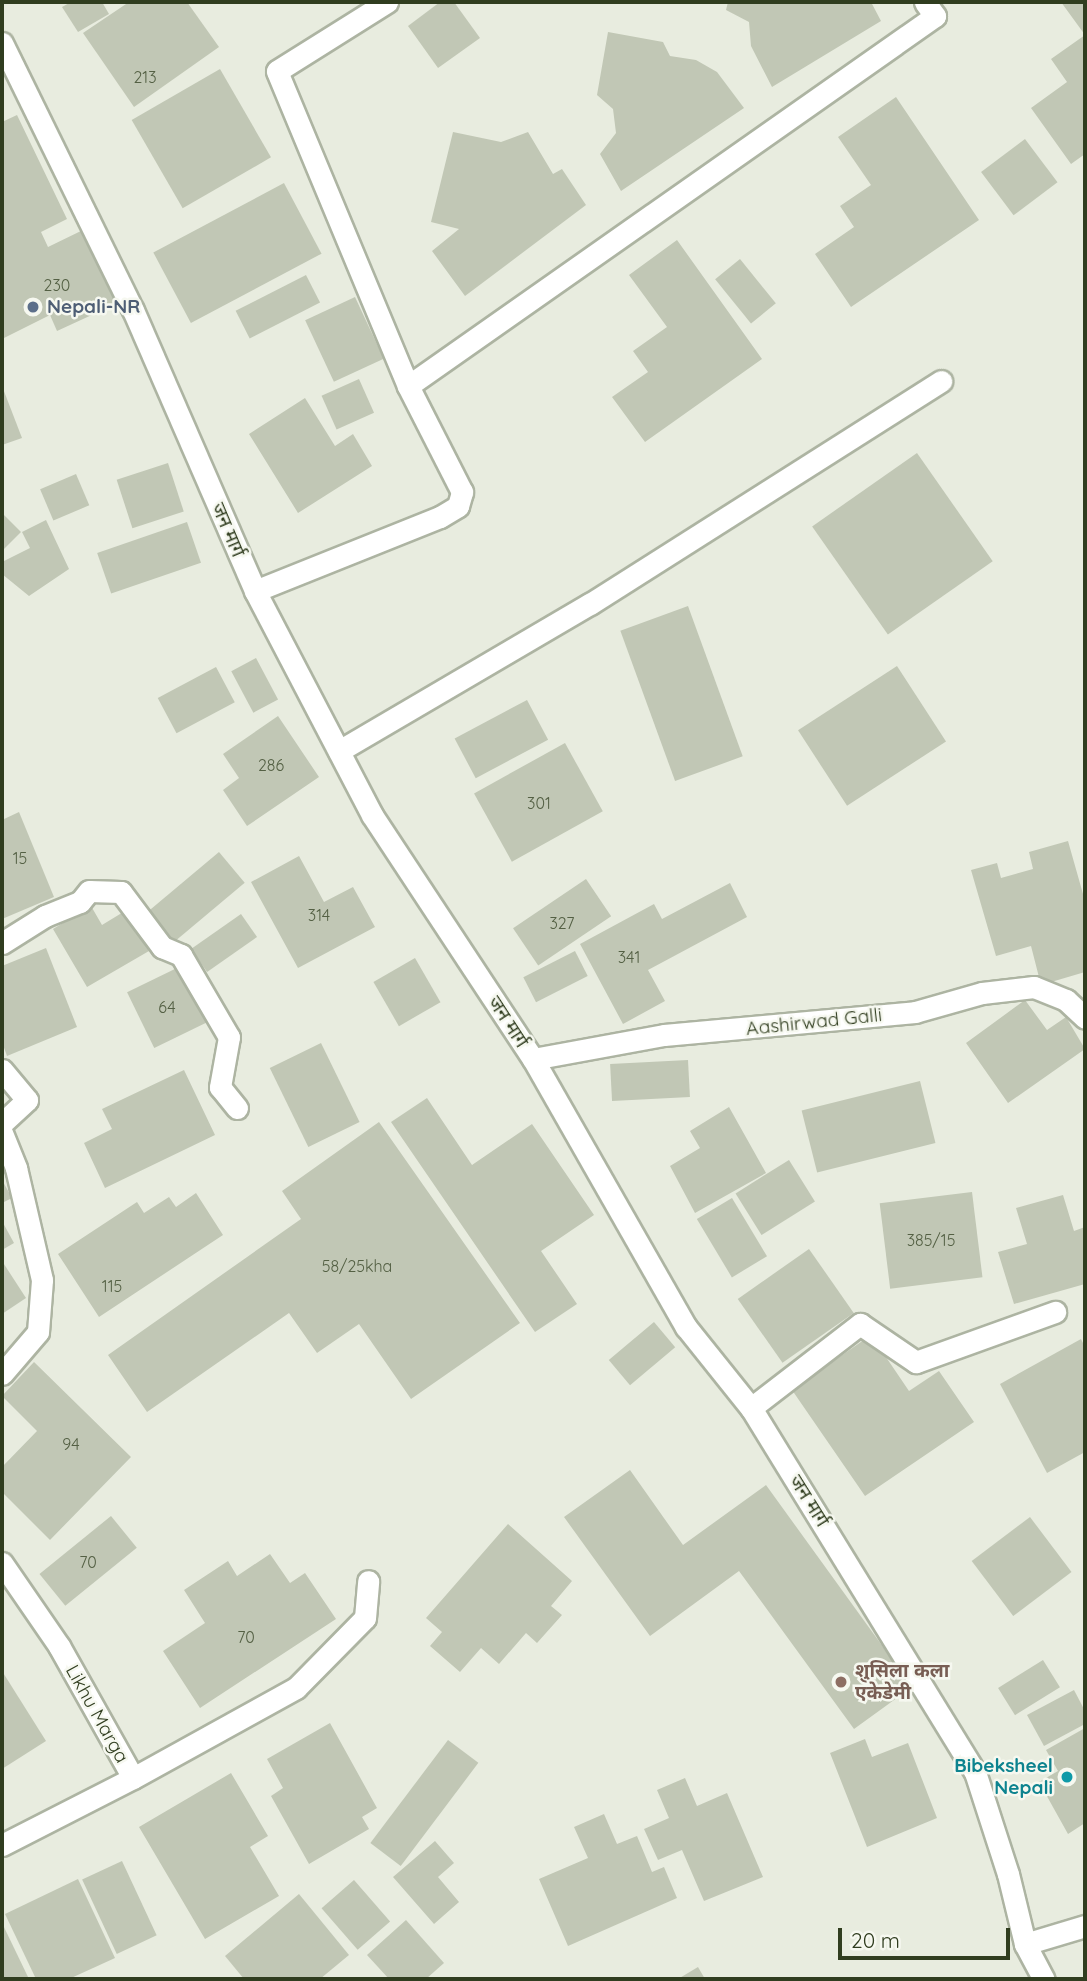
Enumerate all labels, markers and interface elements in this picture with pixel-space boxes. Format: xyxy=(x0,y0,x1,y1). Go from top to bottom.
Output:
house number: 213 xyxy=(133,67,157,87)
house number: 230 xyxy=(44,275,70,295)
place label: Nepali-NR xyxy=(47,296,140,318)
marker: Nepali-NR xyxy=(25,299,41,315)
street label: जन मार्ग xyxy=(206,499,250,561)
house number: 286 xyxy=(258,755,284,775)
house number: 301 xyxy=(527,793,551,813)
house number: 15 xyxy=(13,848,27,868)
house number: 314 xyxy=(308,905,330,925)
house number: 327 xyxy=(549,913,575,933)
house number: 341 xyxy=(618,947,640,967)
street label: जन मार्ग xyxy=(483,992,533,1052)
house number: 64 xyxy=(158,997,176,1017)
street label: Aashirwad Galli xyxy=(745,1004,883,1040)
house number: 385/15 xyxy=(907,1230,955,1250)
house number: 58/25kha xyxy=(322,1256,392,1276)
house number: 115 xyxy=(102,1276,122,1296)
house number: 94 xyxy=(62,1434,80,1454)
street label: जन मार्ग xyxy=(784,1471,834,1531)
house number: 70 xyxy=(79,1552,97,1572)
house number: 70 xyxy=(237,1627,255,1647)
place label: शुसिला कला एकेडेमी xyxy=(855,1660,949,1704)
street label: Likhu Marga xyxy=(61,1661,133,1767)
marker: शुसिला कला एकेडेमी xyxy=(833,1674,849,1690)
place label: Bibeksheel Nepali xyxy=(954,1755,1053,1799)
marker: Bibeksheel Nepali xyxy=(1059,1769,1075,1785)
scale bar xyxy=(842,1914,1014,1958)
text: 20 m xyxy=(851,1927,900,1953)

